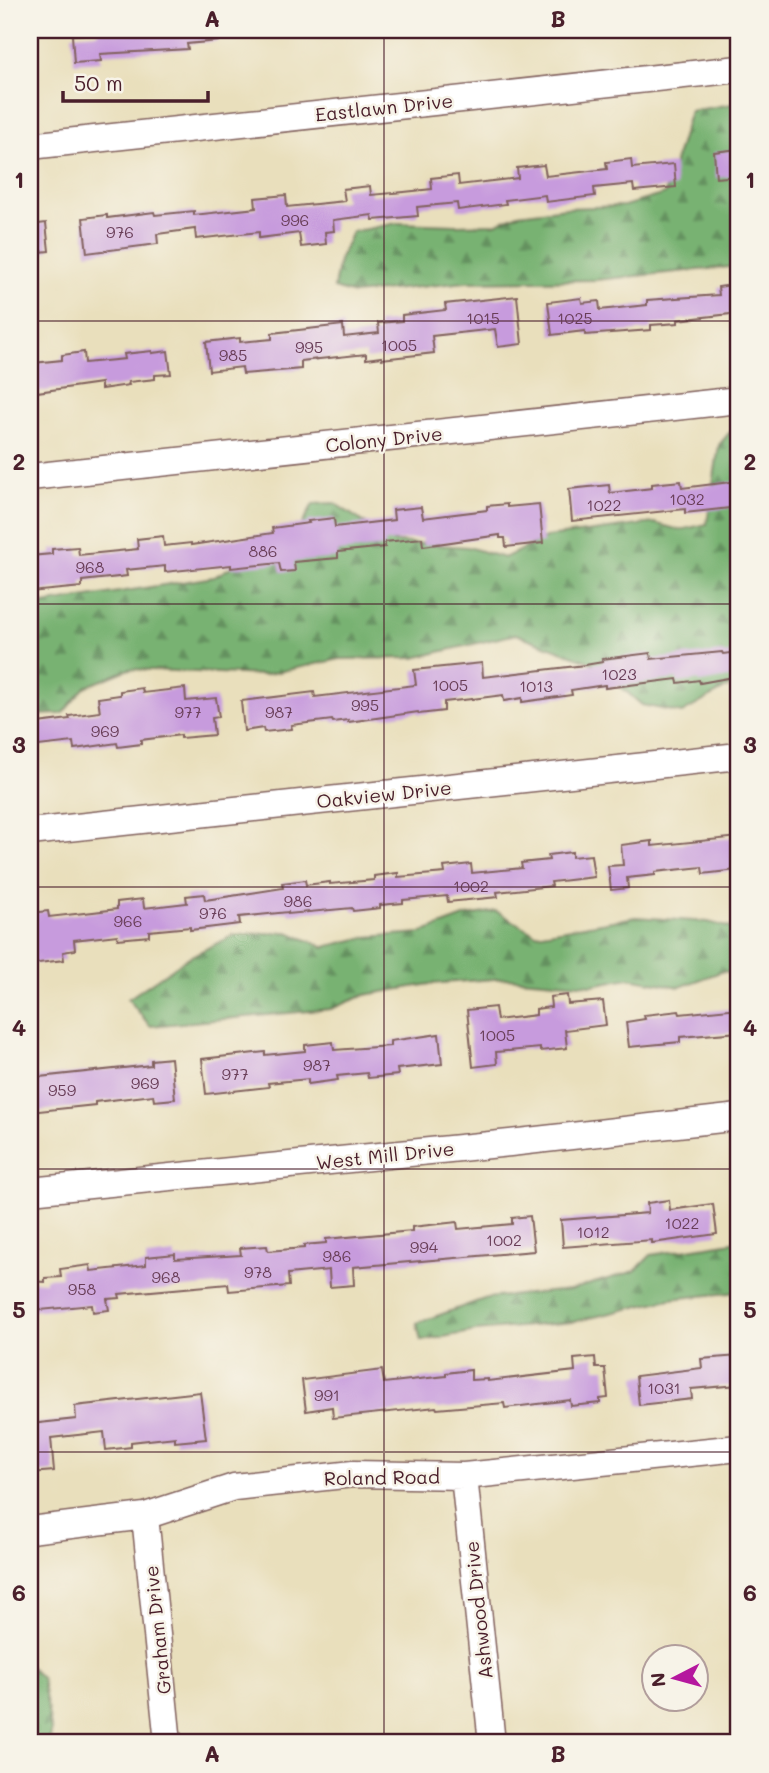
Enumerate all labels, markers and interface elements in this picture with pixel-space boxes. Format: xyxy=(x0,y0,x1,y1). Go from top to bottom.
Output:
text: A xyxy=(204,3,220,33)
text: B xyxy=(550,3,566,33)
scale bar xyxy=(63,60,208,104)
text: 50 m xyxy=(74,69,123,96)
street label: Eastlawn Drive xyxy=(314,87,454,127)
text: 1 xyxy=(14,164,24,194)
text: 1 xyxy=(745,164,755,194)
house number: 996 xyxy=(281,209,309,230)
house number: 976 xyxy=(106,221,134,242)
house number: 1015 xyxy=(466,307,500,328)
house number: 1025 xyxy=(557,307,593,328)
house number: 1005 xyxy=(381,334,417,355)
house number: 995 xyxy=(295,336,323,357)
house number: 985 xyxy=(219,344,247,365)
street label: Colony Drive xyxy=(324,420,444,458)
text: 2 xyxy=(13,446,25,476)
text: 2 xyxy=(744,446,756,476)
house number: 1032 xyxy=(669,488,705,509)
house number: 1022 xyxy=(587,494,621,515)
house number: 886 xyxy=(248,540,278,561)
house number: 968 xyxy=(76,556,105,577)
house number: 1023 xyxy=(601,663,637,684)
house number: 1005 xyxy=(432,674,468,695)
house number: 1013 xyxy=(519,675,553,696)
house number: 995 xyxy=(351,694,379,715)
house number: 977 xyxy=(174,701,202,722)
house number: 987 xyxy=(265,701,293,722)
house number: 969 xyxy=(91,720,119,741)
text: 3 xyxy=(12,729,26,759)
text: 3 xyxy=(743,729,757,759)
street label: Oakview Drive xyxy=(315,774,453,814)
house number: 1002 xyxy=(453,875,489,896)
house number: 986 xyxy=(284,890,312,911)
house number: 976 xyxy=(199,902,227,923)
house number: 966 xyxy=(114,910,142,931)
text: 4 xyxy=(12,1012,26,1042)
text: 4 xyxy=(743,1012,757,1042)
house number: 1005 xyxy=(479,1024,515,1045)
house number: 987 xyxy=(303,1054,331,1075)
house number: 977 xyxy=(221,1063,249,1084)
house number: 969 xyxy=(131,1072,159,1093)
house number: 959 xyxy=(48,1079,76,1100)
street label: West Mill Drive xyxy=(315,1135,455,1175)
house number: 1022 xyxy=(665,1212,699,1233)
house number: 1012 xyxy=(576,1221,610,1242)
house number: 1002 xyxy=(486,1229,522,1250)
house number: 994 xyxy=(410,1236,439,1257)
house number: 986 xyxy=(323,1245,351,1266)
house number: 978 xyxy=(244,1261,272,1282)
house number: 968 xyxy=(152,1266,181,1287)
house number: 958 xyxy=(68,1278,97,1299)
text: 5 xyxy=(12,1294,26,1324)
text: 5 xyxy=(743,1294,757,1324)
house number: 1031 xyxy=(647,1377,681,1398)
house number: 991 xyxy=(314,1384,340,1405)
street label: Roland Road xyxy=(324,1463,440,1491)
street label: Ashwood Drive xyxy=(458,1540,498,1680)
street label: Graham Drive xyxy=(138,1564,176,1696)
text: 6 xyxy=(12,1577,26,1607)
text: 6 xyxy=(743,1577,757,1607)
north arrow xyxy=(640,1644,710,1714)
text: N xyxy=(644,1671,671,1688)
text: A xyxy=(204,1738,220,1768)
text: B xyxy=(550,1738,566,1768)

